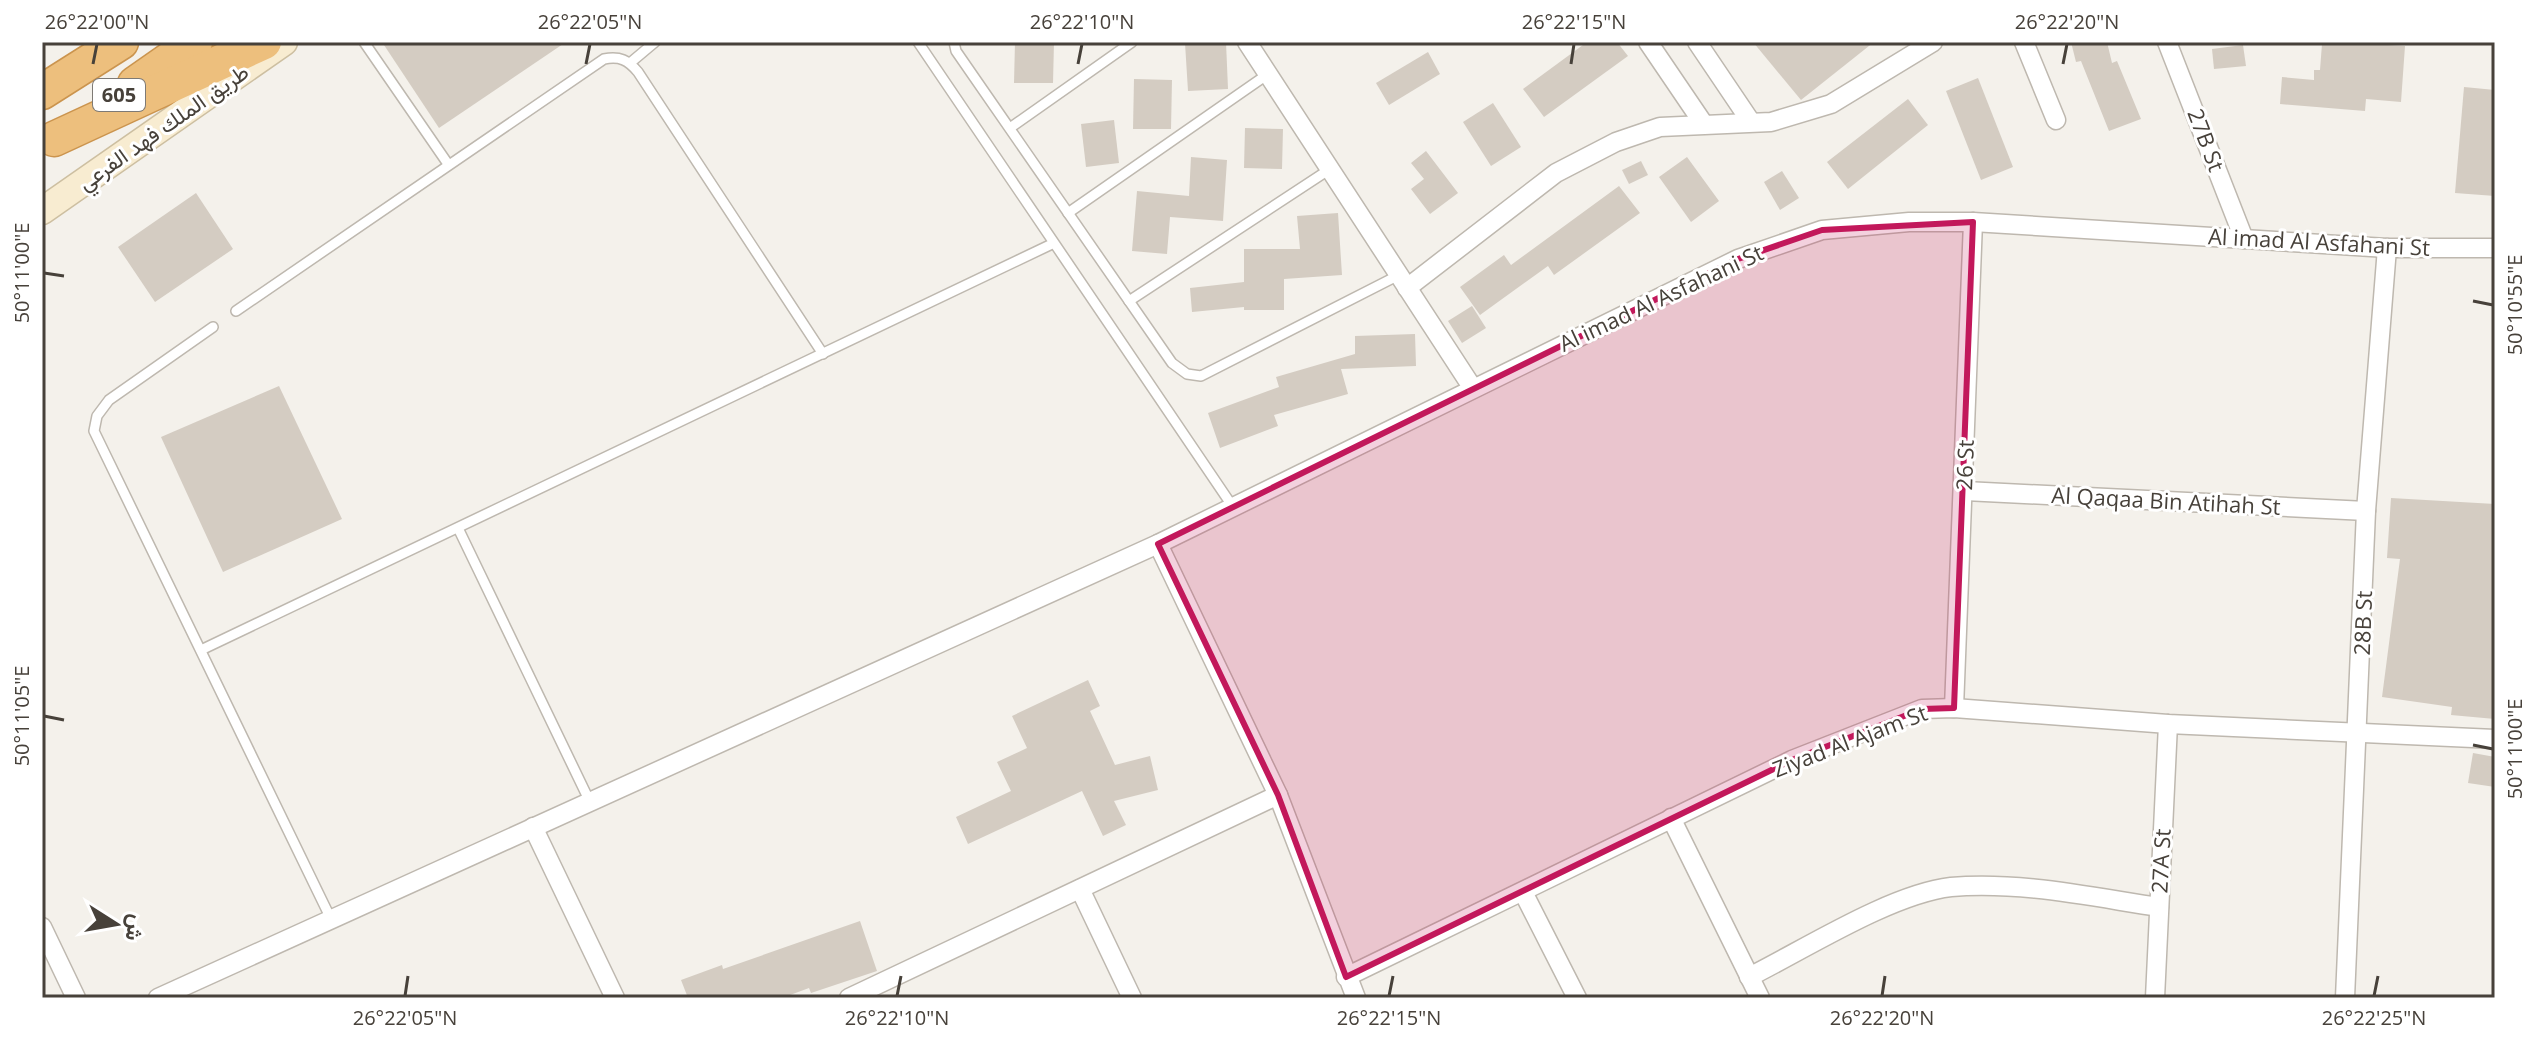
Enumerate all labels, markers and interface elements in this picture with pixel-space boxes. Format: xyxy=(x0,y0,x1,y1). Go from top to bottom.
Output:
text: 26°22'00"N xyxy=(45,8,149,35)
text: 26°22'05"N xyxy=(538,8,642,35)
text: 26°22'10"N xyxy=(1030,8,1134,35)
text: 26°22'15"N xyxy=(1522,8,1626,35)
text: 26°22'20"N xyxy=(2015,8,2119,35)
street label: طريق الملك فهد الفرعي xyxy=(71,56,257,201)
road number: 605 xyxy=(93,79,145,111)
street label: 27B St xyxy=(2181,104,2233,175)
street label: Al imad Al Asfahani St xyxy=(2207,220,2431,262)
text: 50°11'00"E xyxy=(8,223,35,323)
street label: Al imad Al Asfahani St xyxy=(1554,237,1768,358)
text: 50°10'55"E xyxy=(2501,255,2528,355)
street label: 26 St xyxy=(1948,439,1980,491)
street label: Al Qaqaa Bin Atihah St xyxy=(2051,479,2281,521)
street label: 28B St xyxy=(2346,590,2378,656)
text: 50°11'05"E xyxy=(8,666,35,766)
street label: Ziyad Al Ajam St xyxy=(1768,697,1931,783)
text: 50°11'00"E xyxy=(2501,699,2528,799)
street label: 27A St xyxy=(2143,828,2177,894)
north arrow xyxy=(76,884,156,964)
text: ش xyxy=(119,912,154,944)
text: 26°22'05"N xyxy=(353,1004,457,1031)
text: 26°22'10"N xyxy=(845,1004,949,1031)
text: 26°22'15"N xyxy=(1337,1004,1441,1031)
text: 26°22'20"N xyxy=(1830,1004,1934,1031)
text: 26°22'25"N xyxy=(2322,1004,2426,1031)

